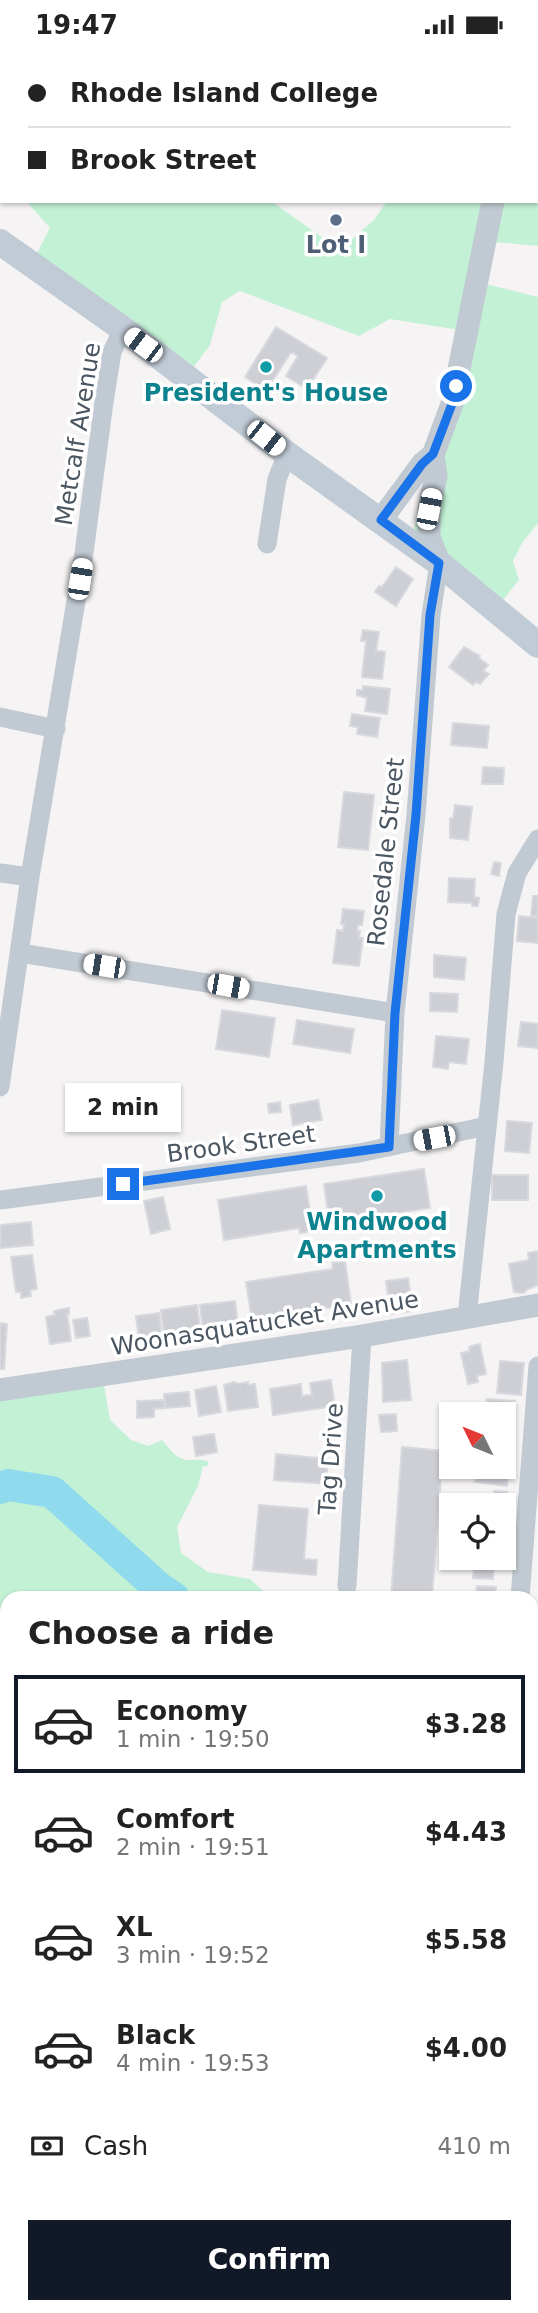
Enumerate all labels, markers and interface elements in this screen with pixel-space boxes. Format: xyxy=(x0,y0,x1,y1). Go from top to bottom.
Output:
text: 19:47 xyxy=(35,10,118,40)
text: Rhode Island College xyxy=(70,78,378,108)
text: Brook Street xyxy=(70,145,256,175)
marker: Lot I xyxy=(328,212,344,228)
place label: Lot I xyxy=(306,231,366,259)
car xyxy=(120,324,167,366)
street label: Metcalf Avenue xyxy=(50,341,106,527)
marker: President's House xyxy=(258,359,274,375)
route start xyxy=(440,370,472,402)
place label: President's House xyxy=(144,379,388,407)
car xyxy=(243,417,290,459)
car xyxy=(415,486,444,532)
car xyxy=(67,557,94,601)
street label: Rosedale Street xyxy=(362,756,410,948)
car xyxy=(82,952,127,980)
car xyxy=(206,972,251,1000)
callout: 2 min xyxy=(65,1083,181,1131)
text: 2 min xyxy=(87,1094,159,1120)
street label: Brook Street xyxy=(165,1120,317,1168)
car xyxy=(412,1124,457,1152)
route end xyxy=(107,1168,139,1200)
marker: Windwood Apartments xyxy=(369,1188,385,1204)
place label: Windwood Apartments xyxy=(297,1208,457,1264)
street label: Woonasquatucket Avenue xyxy=(109,1285,421,1361)
street label: Tag Drive xyxy=(313,1402,349,1517)
north arrow xyxy=(439,1402,516,1479)
map controls xyxy=(439,1402,516,1570)
button: locate xyxy=(439,1493,516,1570)
text: Choose a ride xyxy=(28,1614,274,1652)
icon: car xyxy=(32,1693,95,1756)
text: Economy xyxy=(116,1696,247,1726)
text: $3.28 xyxy=(425,1709,507,1739)
text: 1 min · 19:50 xyxy=(116,1726,270,1752)
icon: car xyxy=(32,1801,95,1864)
text: Comfort xyxy=(116,1804,234,1834)
text: $4.43 xyxy=(425,1817,507,1847)
text: 2 min · 19:51 xyxy=(116,1834,270,1860)
icon: car xyxy=(32,1909,95,1972)
text: XL xyxy=(116,1912,153,1942)
text: $5.58 xyxy=(425,1925,507,1955)
text: 3 min · 19:52 xyxy=(116,1942,270,1968)
icon: car xyxy=(32,2017,95,2080)
text: Black xyxy=(116,2020,195,2050)
text: $4.00 xyxy=(425,2033,507,2063)
text: 4 min · 19:53 xyxy=(116,2050,270,2076)
icon: cash xyxy=(28,2127,66,2165)
text: Cash xyxy=(84,2131,148,2161)
text: 410 m xyxy=(437,2133,511,2159)
button: Confirm xyxy=(28,2220,511,2300)

